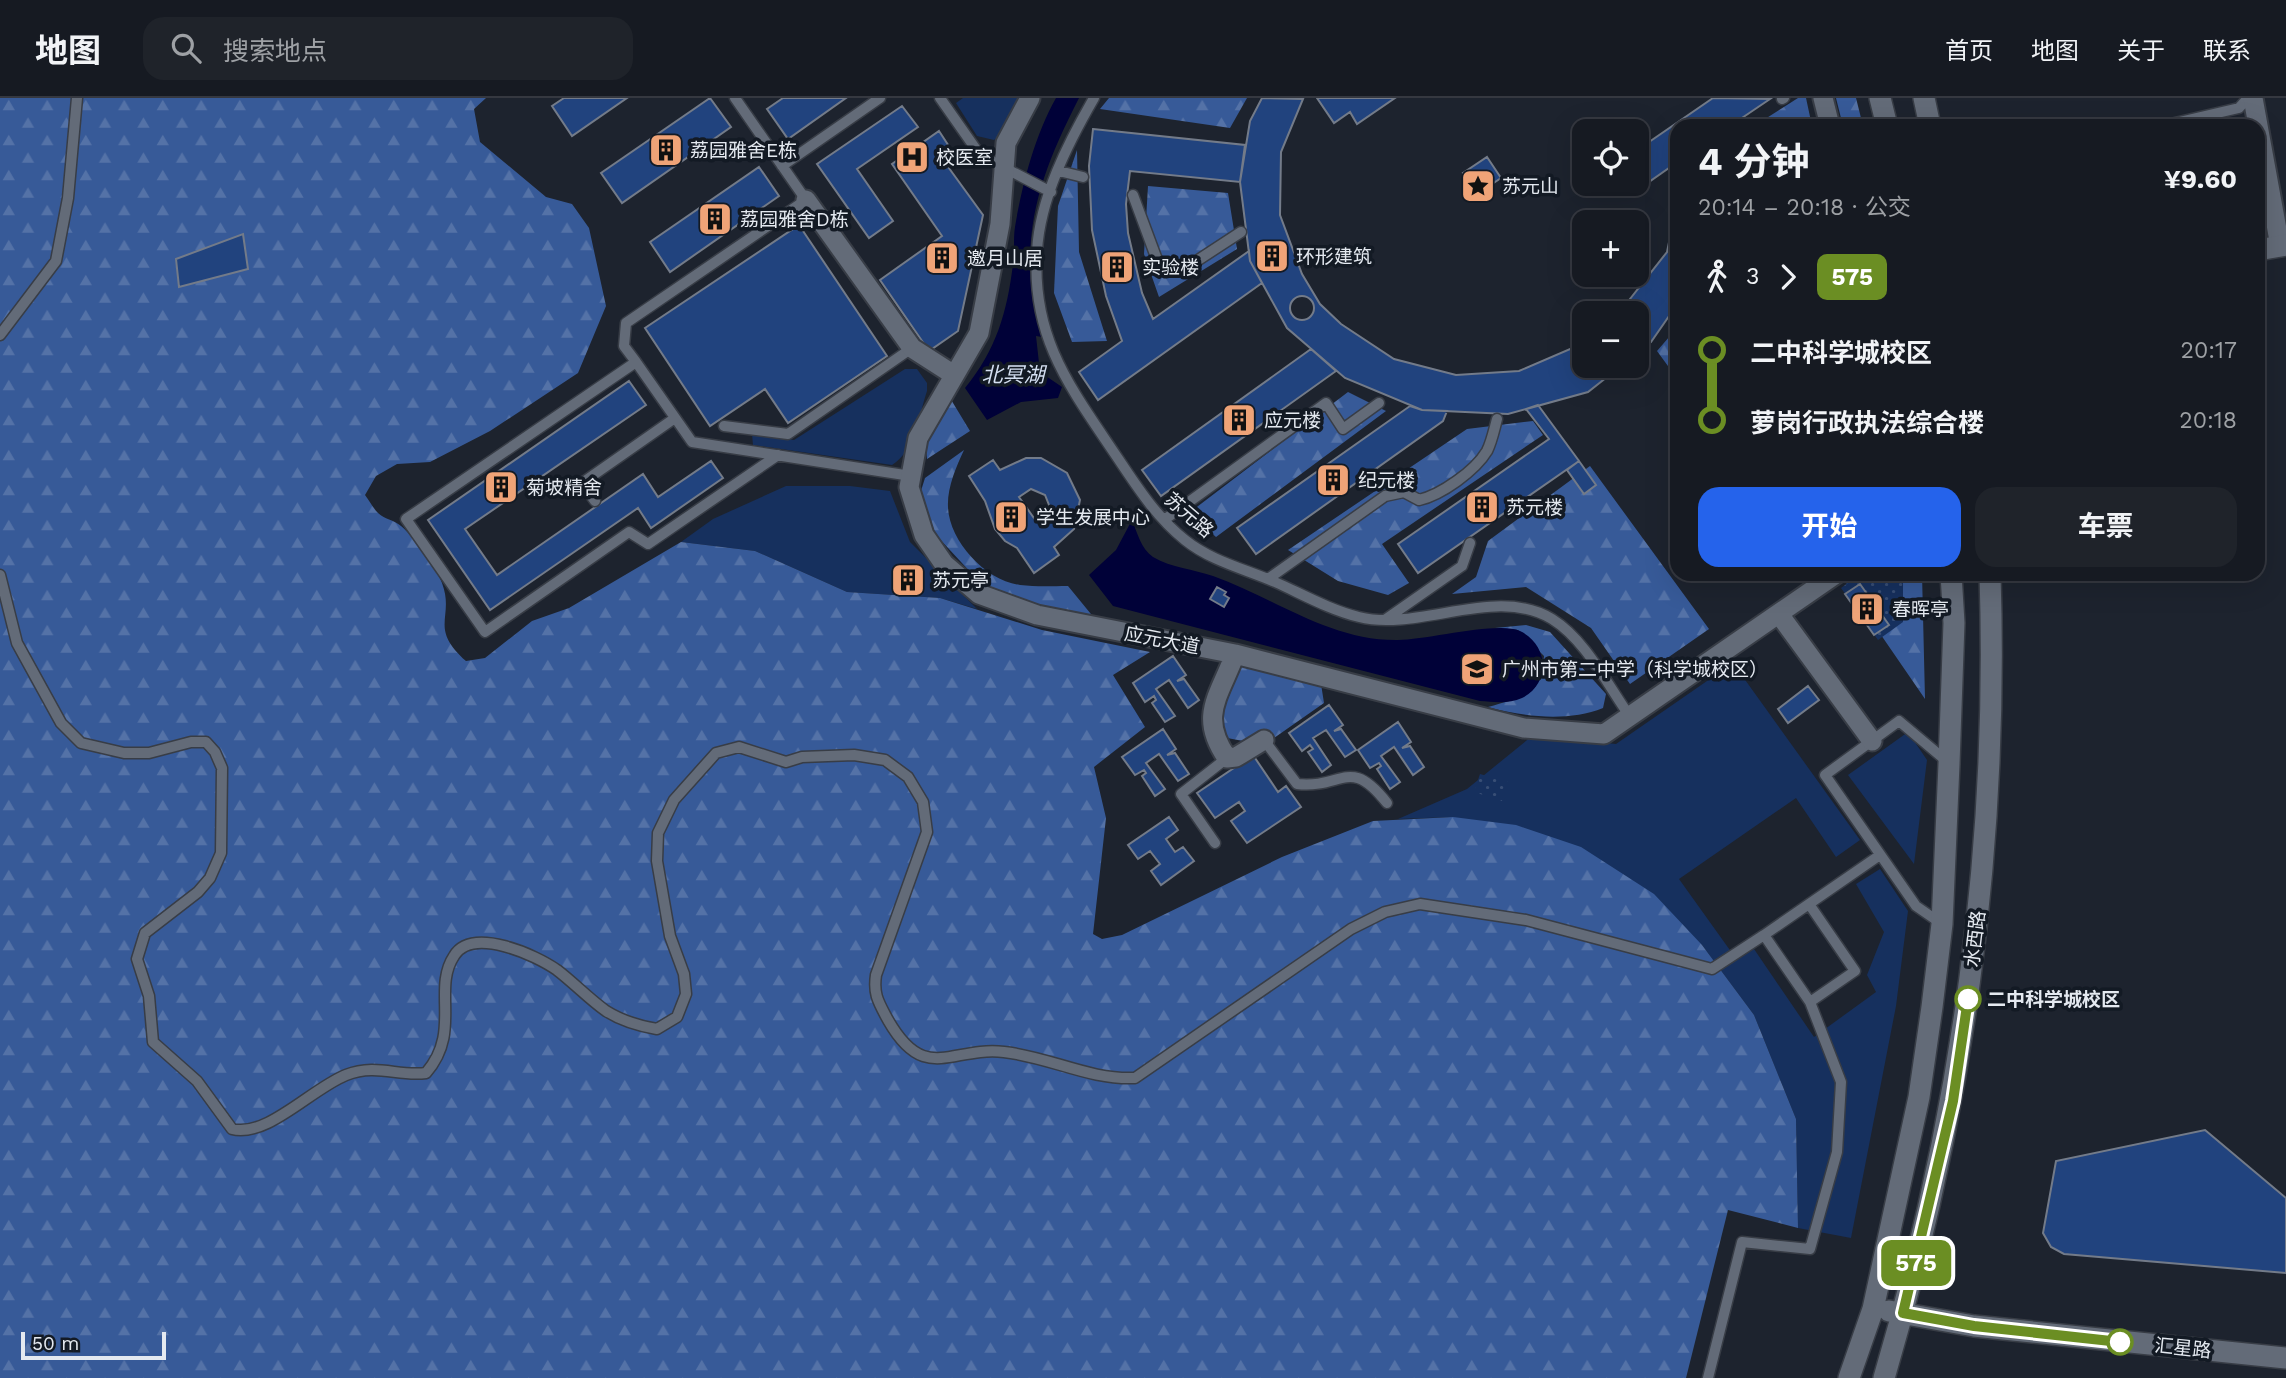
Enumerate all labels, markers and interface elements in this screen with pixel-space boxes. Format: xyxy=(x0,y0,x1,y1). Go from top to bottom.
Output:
search box xyxy=(143,17,633,80)
icon: search xyxy=(167,29,205,67)
text: 地图 xyxy=(35,31,101,70)
text: 搜索地点 xyxy=(223,36,327,66)
text: 首页 xyxy=(1945,37,1993,65)
text: 地图 xyxy=(2031,37,2079,65)
text: 关于 xyxy=(2117,37,2165,65)
text: 联系 xyxy=(2203,37,2251,65)
map controls xyxy=(1572,119,1649,378)
button: locate xyxy=(1572,119,1649,196)
building icon: 荔园雅舍E栋 xyxy=(647,131,685,169)
hospital icon: 校医室 xyxy=(893,138,931,176)
place label: 荔园雅舍E栋 xyxy=(690,139,797,162)
text: 4 分钟 xyxy=(1698,140,1809,184)
place label: 校医室 xyxy=(936,146,993,169)
text: ¥9.60 xyxy=(2164,164,2237,194)
place icon: 苏元山 xyxy=(1459,167,1497,205)
place label: 苏元山 xyxy=(1502,175,1559,198)
text: 20:14 – 20:18 · 公交 xyxy=(1698,194,1911,221)
building icon: 荔园雅舍D栋 xyxy=(696,200,734,238)
place label: 荔园雅舍D栋 xyxy=(740,208,849,231)
button: + xyxy=(1572,210,1649,287)
building icon: 环形建筑 xyxy=(1253,237,1291,275)
building icon: 邀月山居 xyxy=(923,239,961,277)
place label: 环形建筑 xyxy=(1296,245,1372,268)
place label: 邀月山居 xyxy=(967,247,1043,270)
building icon: 实验楼 xyxy=(1098,248,1136,286)
place label: 实验楼 xyxy=(1142,256,1199,279)
icon: walk xyxy=(1698,258,1736,296)
icon: forward xyxy=(1769,258,1807,296)
text: 3 xyxy=(1746,263,1759,290)
text: 575 xyxy=(1831,263,1873,291)
button: − xyxy=(1572,301,1649,378)
text: 20:17 xyxy=(2181,337,2237,364)
text: 二中科学城校区 xyxy=(1750,338,1932,368)
water label: 北冥湖 xyxy=(982,362,1047,387)
building icon: 应元楼 xyxy=(1220,401,1258,439)
text: 20:18 xyxy=(2179,407,2237,434)
text: 萝岗行政执法综合楼 xyxy=(1750,408,1984,438)
place label: 应元楼 xyxy=(1264,409,1321,432)
building icon: 纪元楼 xyxy=(1314,461,1352,499)
building icon: 菊坡精舍 xyxy=(482,468,520,506)
place label: 纪元楼 xyxy=(1358,469,1415,492)
place label: 菊坡精舍 xyxy=(526,476,602,499)
button: 开始 xyxy=(1698,487,1961,567)
button: 车票 xyxy=(1975,487,2237,567)
street label: 苏元路 xyxy=(1160,488,1218,542)
building icon: 苏元楼 xyxy=(1463,488,1501,526)
place label: 苏元楼 xyxy=(1506,496,1563,519)
building icon: 学生发展中心 xyxy=(992,498,1030,536)
place label: 学生发展中心 xyxy=(1036,506,1150,529)
building icon: 苏元亭 xyxy=(889,561,927,599)
place label: 苏元亭 xyxy=(932,569,989,592)
building icon: 春晖亭 xyxy=(1848,590,1886,628)
place label: 春晖亭 xyxy=(1892,598,1949,621)
street label: 应元大道 xyxy=(1122,621,1202,659)
school or university icon: 广州市第二中学（科学城校区） xyxy=(1458,650,1496,688)
place label: 广州市第二中学（科学城校区） xyxy=(1502,658,1768,681)
street label: 水西路 xyxy=(1960,909,1990,969)
marker: 二中科学城校区 xyxy=(1955,986,1981,1012)
place label: 二中科学城校区 xyxy=(1987,988,2120,1011)
line badge: 575 xyxy=(1876,1240,1956,1286)
text: 575 xyxy=(1895,1249,1937,1277)
scale bar xyxy=(21,1329,166,1361)
unlabelled marker xyxy=(2107,1329,2133,1355)
text: 50 m xyxy=(32,1332,79,1355)
street label: 汇星路 xyxy=(2153,1334,2213,1362)

